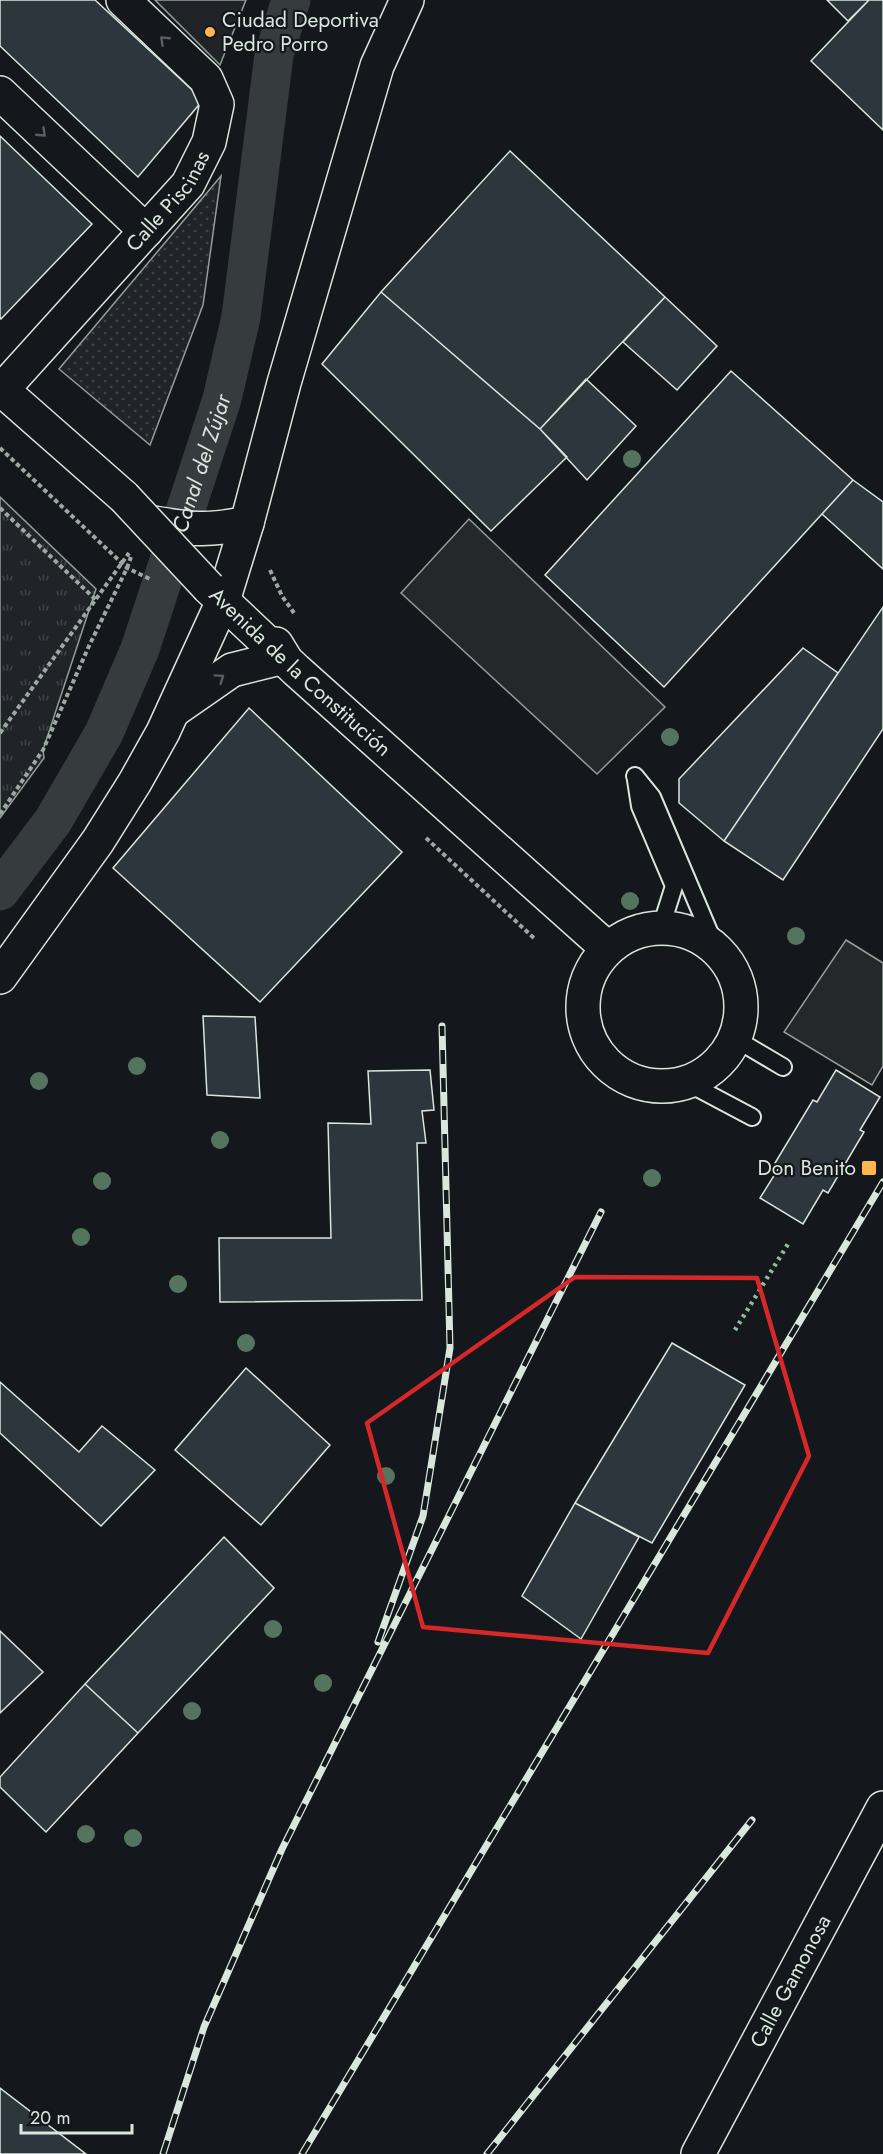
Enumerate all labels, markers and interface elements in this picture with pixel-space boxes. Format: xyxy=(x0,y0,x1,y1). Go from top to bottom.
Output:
place label: Ciudad Deportiva Pedro Porro xyxy=(222,5,379,59)
marker: Ciudad Deportiva Pedro Porro xyxy=(203,25,217,39)
one-way arrow xyxy=(161,36,172,47)
one-way arrow xyxy=(36,126,46,137)
street label: Calle Piscinas xyxy=(119,146,217,258)
water label: Canal del Zújar xyxy=(163,390,239,537)
street label: Avenida de la Constitución xyxy=(202,581,398,763)
one-way arrow xyxy=(213,674,224,685)
place label: Don Benito xyxy=(757,1153,856,1183)
marker: Don Benito xyxy=(860,1159,878,1177)
street label: Calle Gamonosa xyxy=(743,1909,838,2053)
scale bar xyxy=(21,2097,132,2135)
text: 20 m xyxy=(30,2105,70,2131)

